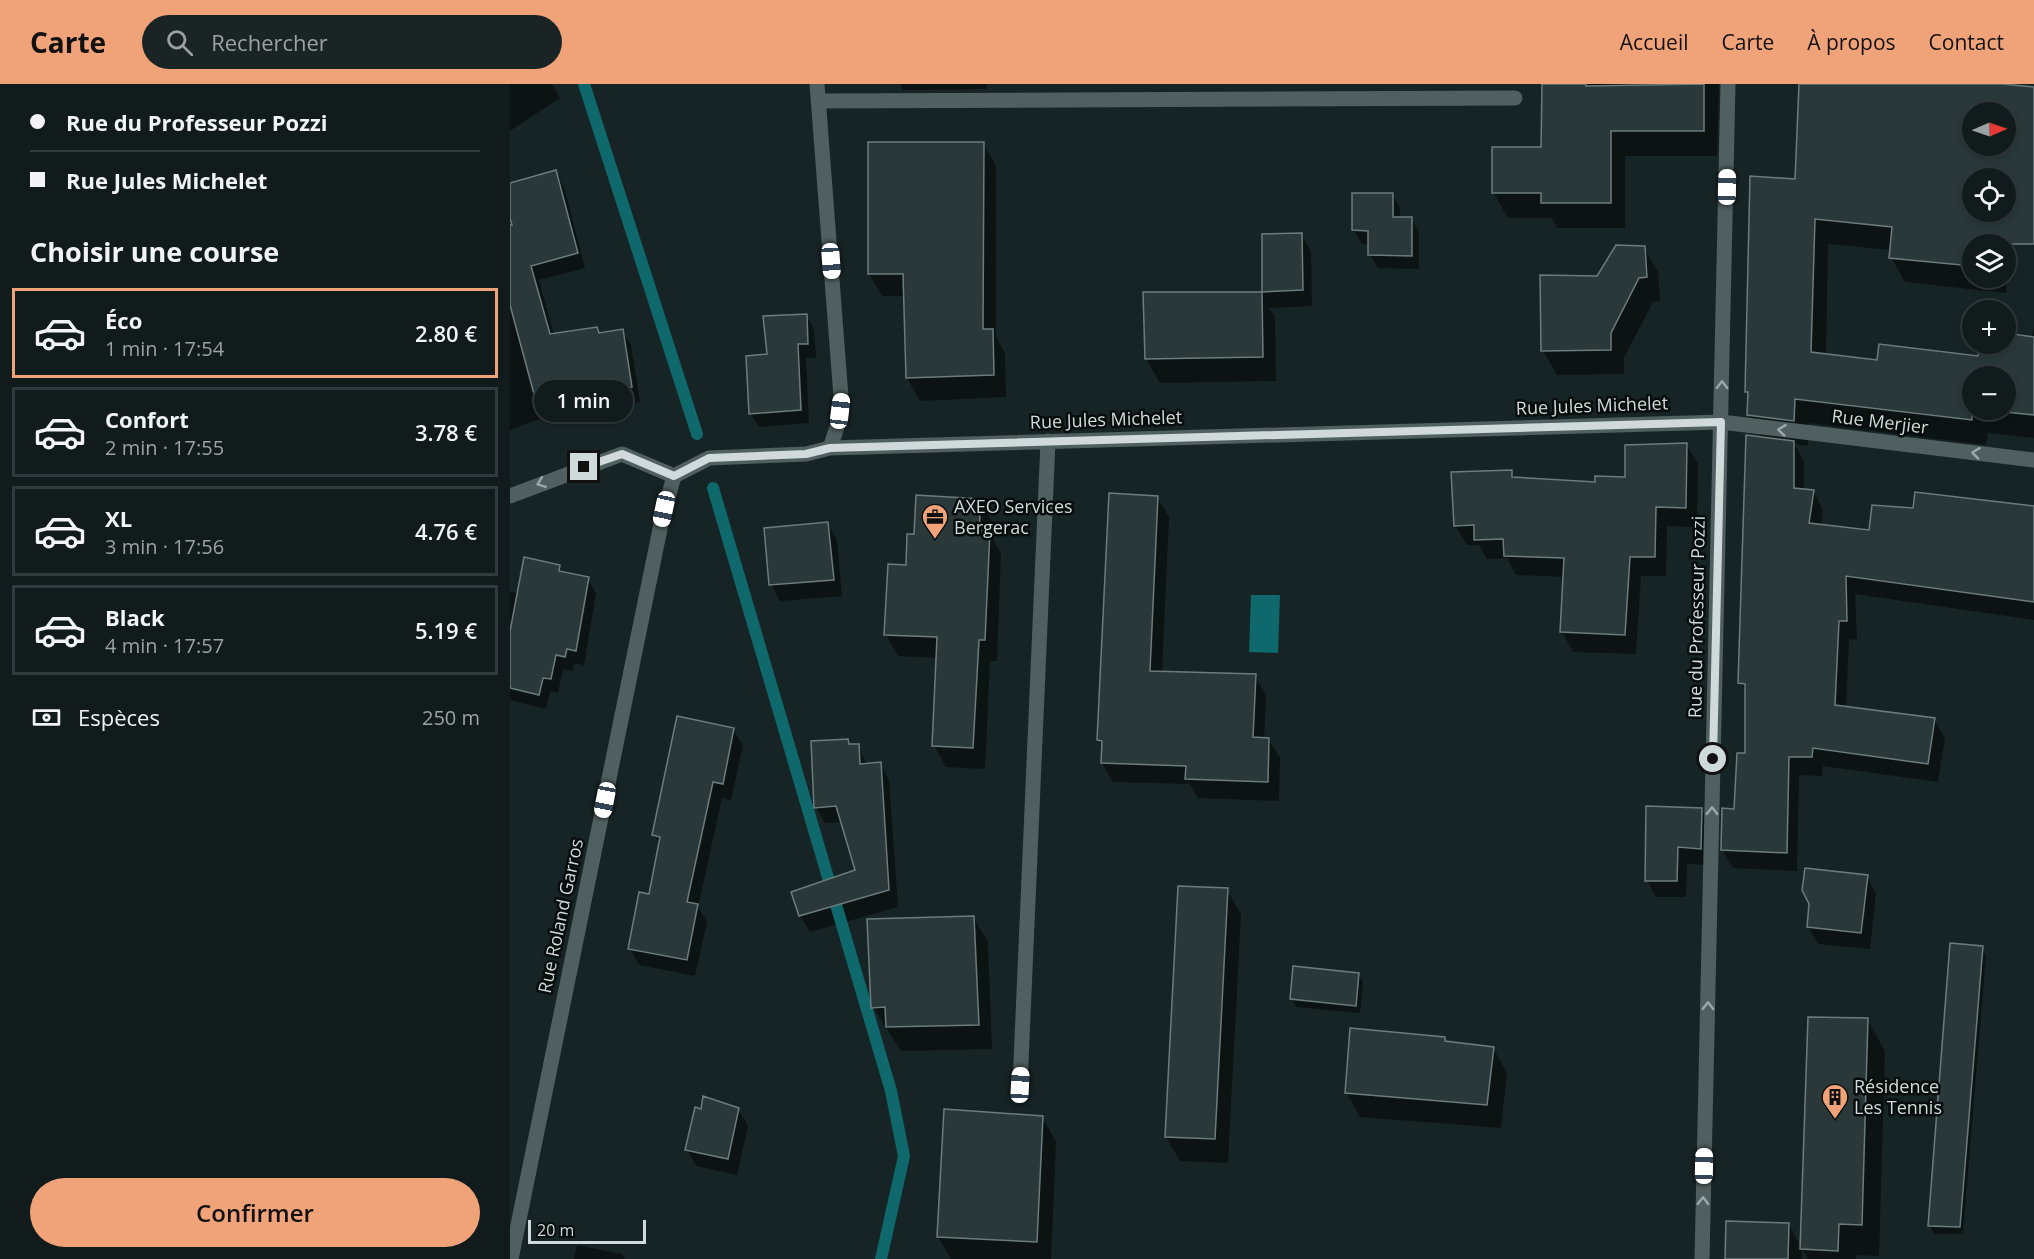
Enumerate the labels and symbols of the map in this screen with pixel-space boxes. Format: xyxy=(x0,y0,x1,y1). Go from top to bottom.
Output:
north arrow xyxy=(1962,102,2016,156)
car xyxy=(1718,169,1736,205)
car xyxy=(821,242,841,280)
callout: 1 min xyxy=(535,380,634,422)
one-way arrow xyxy=(1716,380,1728,389)
street label: Rue Jules Michelet xyxy=(1515,390,1668,420)
car xyxy=(829,392,851,430)
street label: Rue Merjier xyxy=(1830,403,1930,439)
street label: Rue Jules Michelet xyxy=(1029,404,1182,434)
one-way arrow xyxy=(1778,424,1787,436)
one-way arrow xyxy=(1971,447,1980,459)
route end xyxy=(570,453,597,480)
one-way arrow xyxy=(536,476,547,489)
car xyxy=(651,490,677,528)
place label: AXEO Services Bergerac xyxy=(954,494,1073,539)
office icon: AXEO Services Bergerac xyxy=(920,502,950,540)
street label: Rue du Professeur Pozzi xyxy=(1682,516,1710,718)
route start xyxy=(1699,745,1726,772)
car xyxy=(593,781,617,819)
one-way arrow xyxy=(1706,806,1718,815)
street label: Rue Roland Garros xyxy=(532,836,588,995)
one-way arrow xyxy=(1702,1001,1714,1010)
car xyxy=(1010,1067,1030,1103)
place label: Résidence Les Tennis xyxy=(1854,1074,1942,1119)
building icon: Résidence Les Tennis xyxy=(1820,1082,1850,1120)
car xyxy=(1695,1148,1713,1184)
one-way arrow xyxy=(1697,1196,1709,1205)
scale bar xyxy=(528,1217,646,1244)

